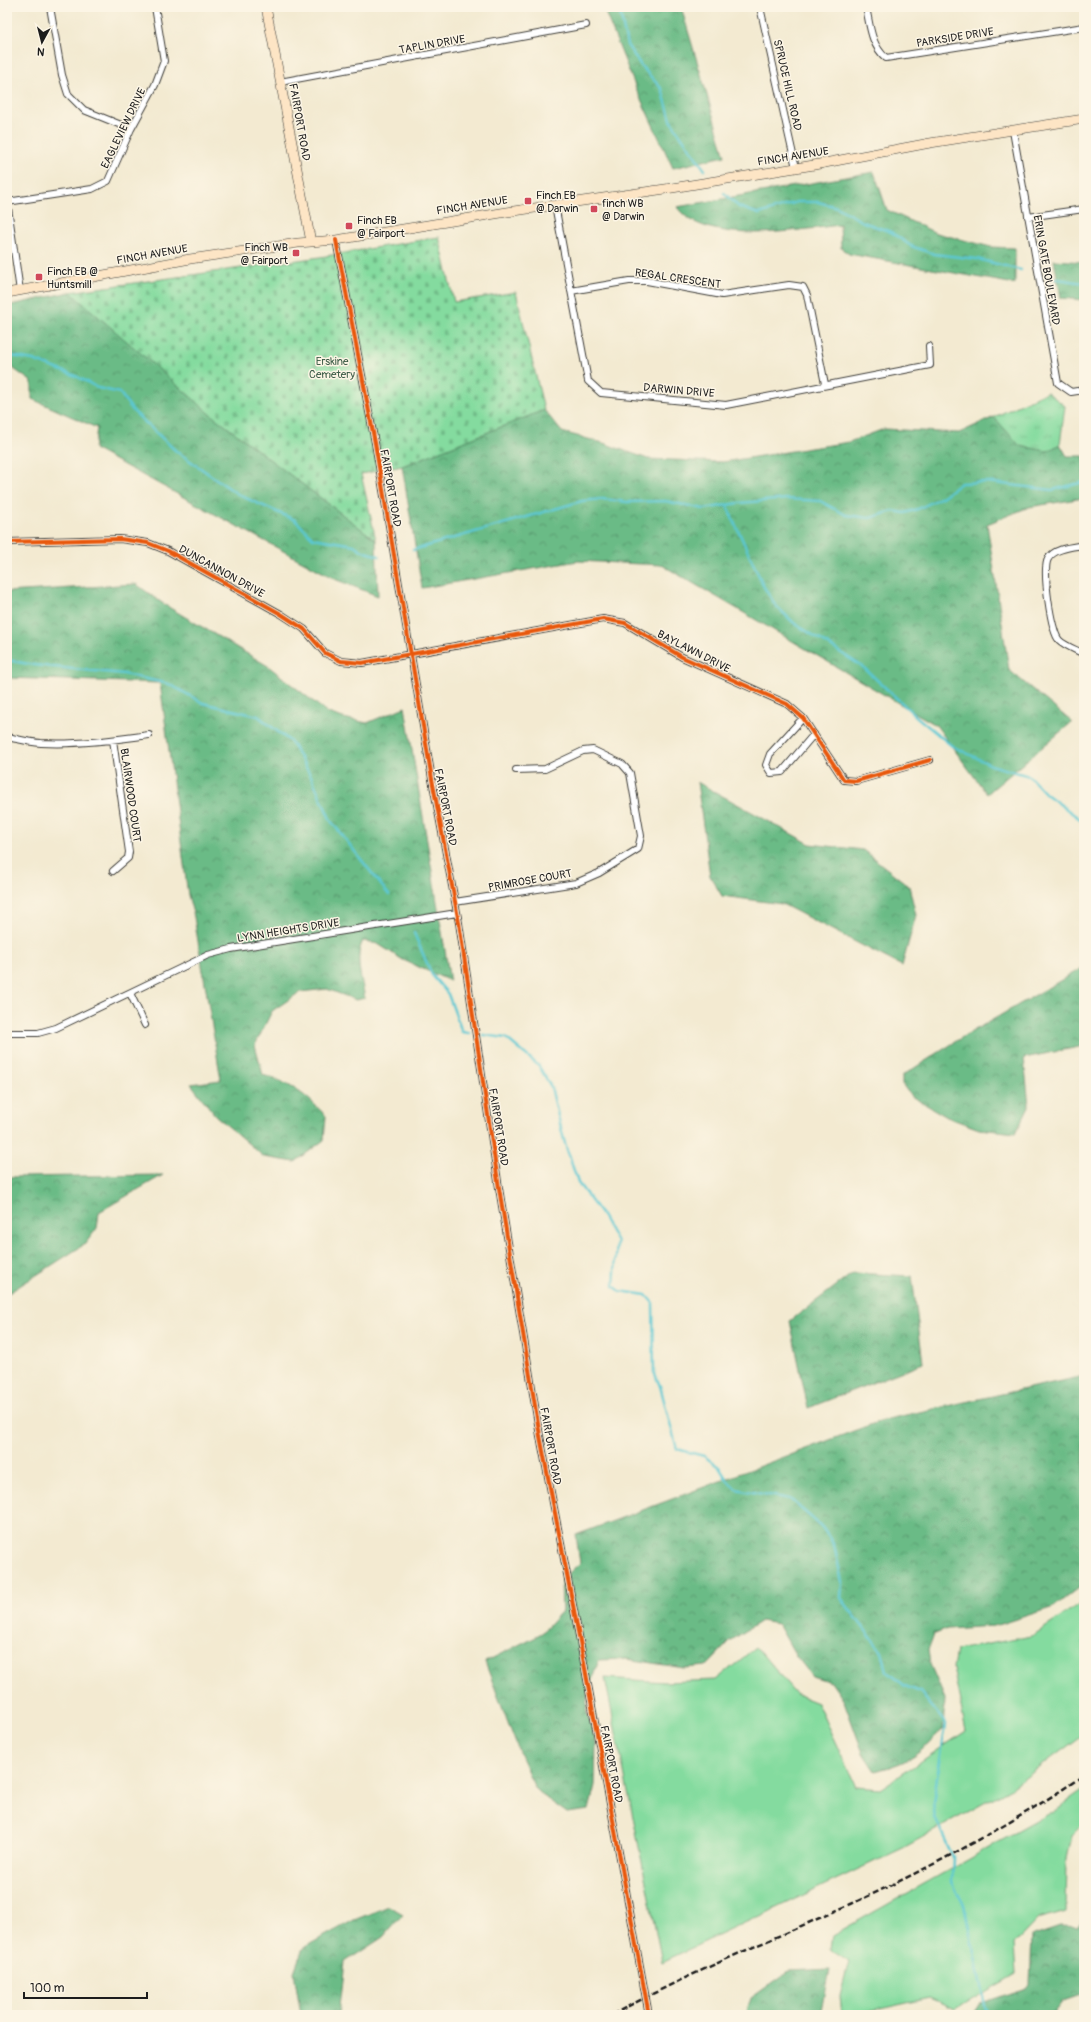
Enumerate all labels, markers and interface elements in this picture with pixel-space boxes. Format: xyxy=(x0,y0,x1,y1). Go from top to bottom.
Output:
north arrow xyxy=(22,22,62,62)
street label: PARKSIDE DRIVE xyxy=(915,25,995,50)
street label: TAPLIN DRIVE xyxy=(398,32,466,57)
street label: SPRUCE HILL ROAD xyxy=(771,38,804,132)
text: N xyxy=(36,44,45,58)
street label: FAIRPORT ROAD xyxy=(286,82,313,162)
street label: EAGLEVIEW DRIVE xyxy=(98,86,149,171)
street label: FINCH AVENUE xyxy=(757,144,830,169)
place label: Finch EB @ Darwin xyxy=(536,189,579,215)
street label: FINCH AVENUE xyxy=(436,193,509,218)
marker: Finch EB @ Darwin xyxy=(523,196,533,206)
place label: finch WB @ Darwin xyxy=(602,197,645,223)
marker: finch WB @ Darwin xyxy=(589,204,599,214)
place label: Finch EB @ Fairport xyxy=(357,214,405,240)
street label: ERIN GATE BOULEVARD xyxy=(1030,214,1063,326)
marker: Finch EB @ Fairport xyxy=(344,221,354,231)
place label: Finch WB @ Fairport xyxy=(240,241,289,267)
street label: FINCH AVENUE xyxy=(116,242,189,267)
marker: Finch WB @ Fairport xyxy=(291,248,301,258)
place label: Finch EB @ Huntsmill xyxy=(47,265,98,291)
street label: REGAL CRESCENT xyxy=(634,266,722,291)
marker: Finch EB @ Huntsmill xyxy=(34,272,44,282)
park label: Erskine Cemetery xyxy=(309,355,355,381)
street label: DARWIN DRIVE xyxy=(643,381,715,400)
street label: FAIRPORT ROAD xyxy=(377,448,404,528)
street label: DUNCANNON DRIVE xyxy=(177,543,267,601)
street label: BAYLAWN DRIVE xyxy=(655,627,733,676)
street label: BLAIRWOOD COURT xyxy=(117,747,144,843)
street label: FAIRPORT ROAD xyxy=(432,767,459,847)
street label: PRIMROSE COURT xyxy=(487,867,573,894)
street label: LYNN HEIGHTS DRIVE xyxy=(236,916,340,945)
street label: FAIRPORT ROAD xyxy=(486,1087,511,1167)
street label: FAIRPORT ROAD xyxy=(537,1406,564,1486)
street label: FAIRPORT ROAD xyxy=(598,1724,625,1804)
scale bar xyxy=(24,1974,147,2000)
text: 100 m xyxy=(30,1981,65,1996)

